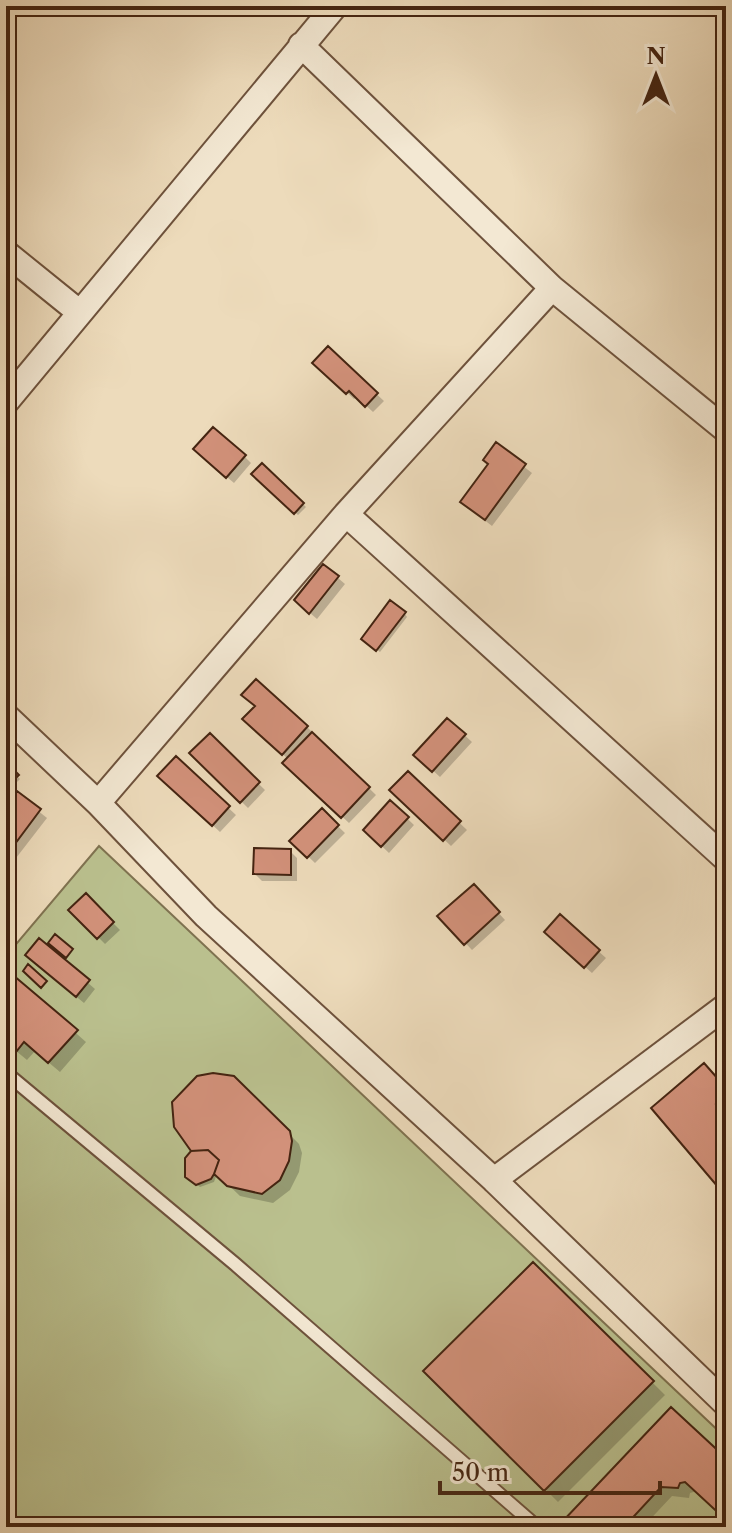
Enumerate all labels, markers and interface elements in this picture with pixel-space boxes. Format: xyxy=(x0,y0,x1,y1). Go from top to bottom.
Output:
north arrow xyxy=(616,36,696,116)
text: N xyxy=(646,43,666,70)
scale bar xyxy=(440,1445,660,1495)
text: 50 m xyxy=(452,1458,509,1487)

